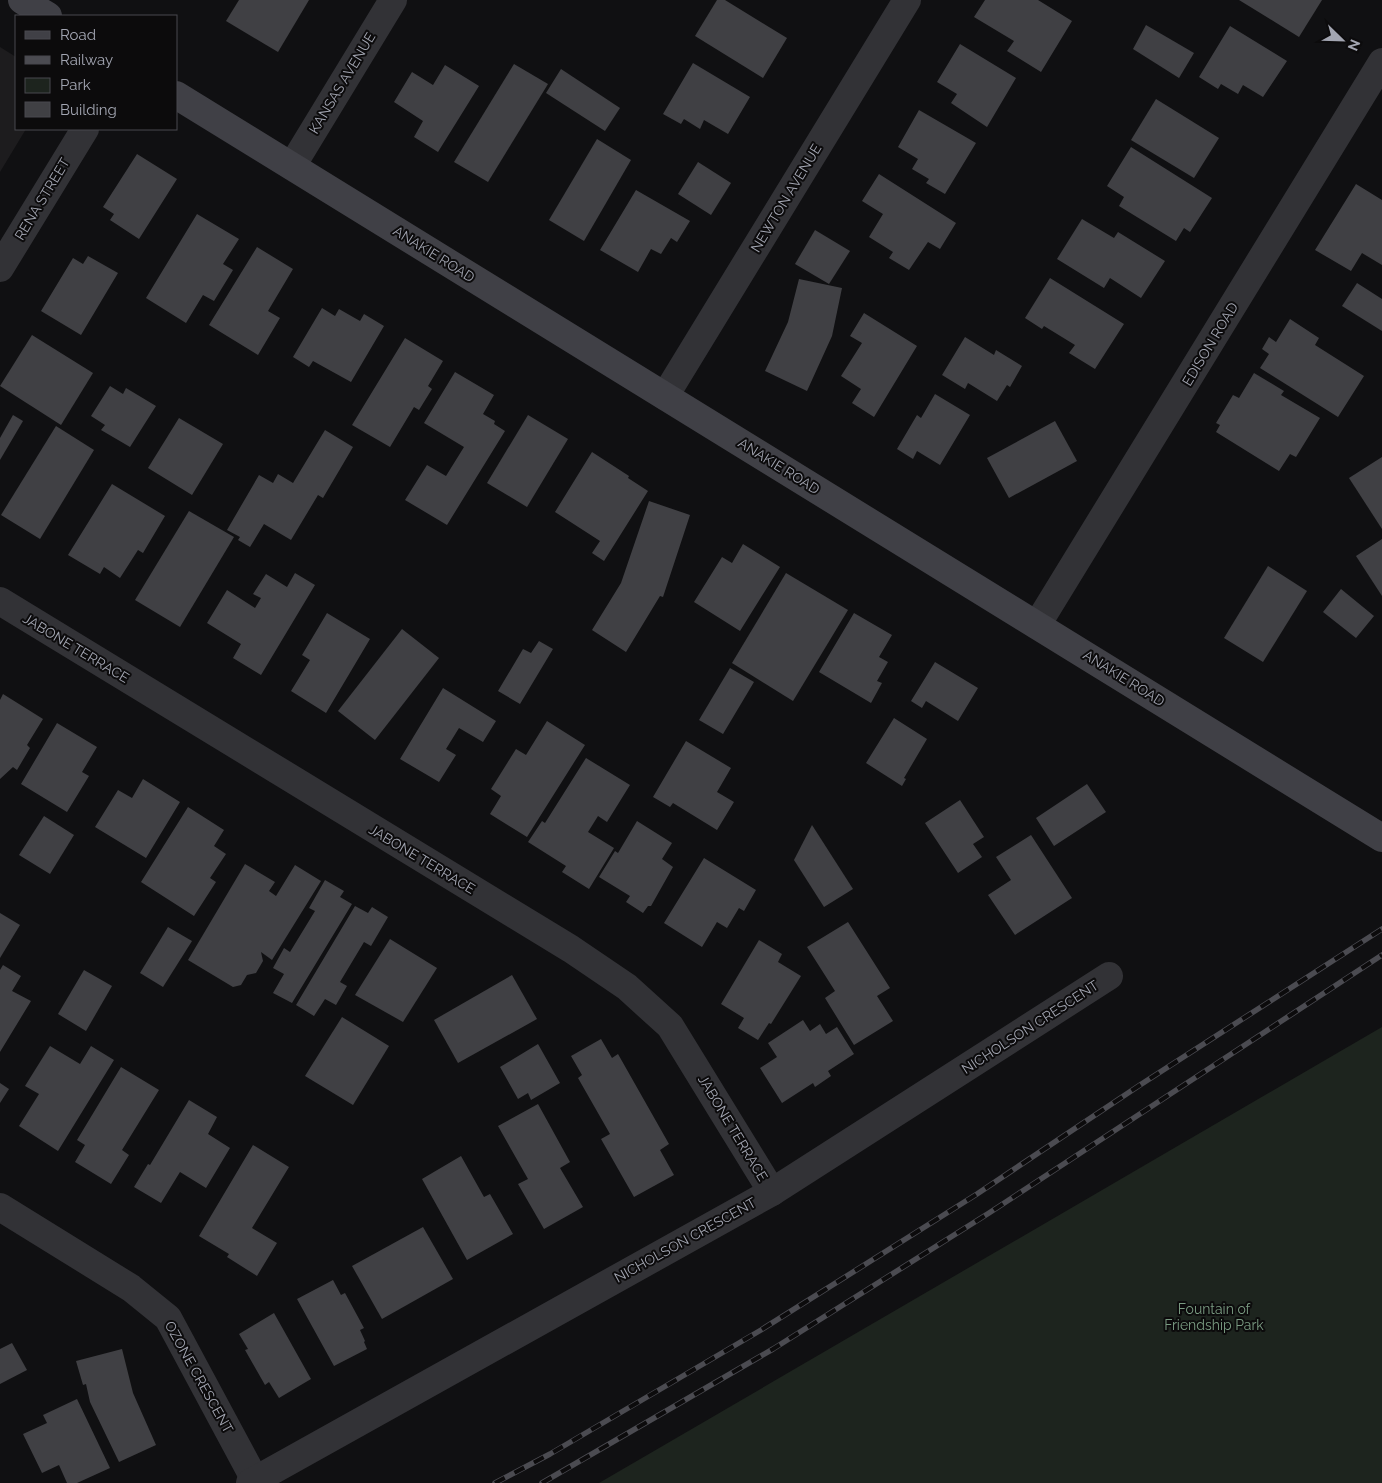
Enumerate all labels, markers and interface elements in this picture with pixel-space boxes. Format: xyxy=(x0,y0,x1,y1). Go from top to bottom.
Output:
legend xyxy=(15,15,178,130)
north arrow xyxy=(1317,15,1367,65)
text: Road xyxy=(60,26,96,44)
street label: KANSAS AVENUE xyxy=(305,30,379,136)
text: N xyxy=(1345,37,1363,53)
text: Railway xyxy=(60,51,113,69)
text: Park xyxy=(60,76,91,94)
text: Building xyxy=(60,101,117,119)
street label: NEWTON AVENUE xyxy=(747,141,825,255)
street label: RENA STREET xyxy=(11,155,73,243)
street label: ANAKIE ROAD xyxy=(390,223,478,285)
street label: EDISON ROAD xyxy=(1179,300,1241,388)
street label: ANAKIE ROAD xyxy=(735,435,823,497)
street label: JABONE TERRACE xyxy=(20,610,132,686)
street label: ANAKIE ROAD xyxy=(1080,647,1168,709)
street label: JABONE TERRACE xyxy=(366,821,478,897)
street label: NICHOLSON CRESCENT xyxy=(959,977,1102,1077)
street label: JABONE TERRACE xyxy=(695,1072,771,1184)
street label: NICHOLSON CRESCENT xyxy=(611,1194,759,1286)
park label: Fountain of Friendship Park xyxy=(1164,1301,1264,1333)
street label: OZONE CRESCENT xyxy=(162,1318,237,1436)

